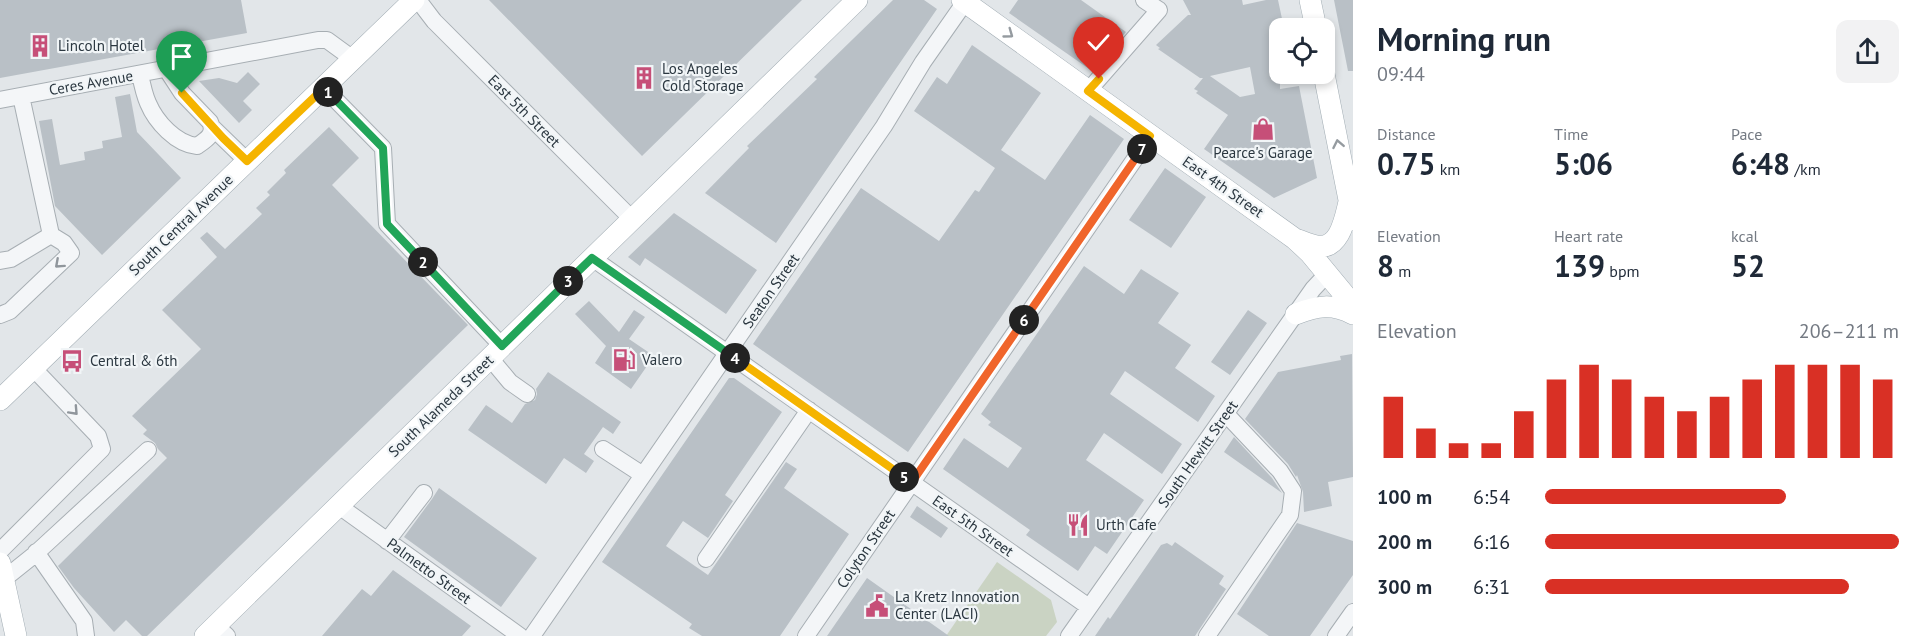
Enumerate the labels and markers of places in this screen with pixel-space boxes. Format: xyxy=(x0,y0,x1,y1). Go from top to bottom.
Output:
pin xyxy=(1073,17,1124,79)
pin xyxy=(156,31,207,93)
building icon: Lincoln Hotel xyxy=(27,33,53,59)
place label: Lincoln Hotel xyxy=(58,36,145,55)
place label: Los Angeles Cold Storage xyxy=(662,59,744,95)
building icon: Los Angeles Cold Storage xyxy=(631,65,657,91)
pin: 1 xyxy=(313,77,343,107)
shop icon: Pearce's Garage xyxy=(1250,116,1276,142)
pin: 7 xyxy=(1127,134,1157,164)
place label: Pearce's Garage xyxy=(1213,143,1313,162)
pin: 2 xyxy=(408,247,438,277)
pin: 3 xyxy=(553,266,583,296)
pin: 6 xyxy=(1009,305,1039,335)
pin: 4 xyxy=(720,343,750,373)
fuel station icon: Valero xyxy=(611,347,637,373)
bus stop icon: Central & 6th xyxy=(59,348,85,374)
place label: Valero xyxy=(641,350,682,369)
place label: Central & 6th xyxy=(90,351,178,370)
pin: 5 xyxy=(889,462,919,492)
restaurant icon: Urth Cafe xyxy=(1065,512,1091,538)
place label: Urth Cafe xyxy=(1096,515,1157,534)
place label: La Kretz Innovation Center (LACI) xyxy=(895,587,1019,623)
public building icon: La Kretz Innovation Center (LACI) xyxy=(864,593,890,619)

